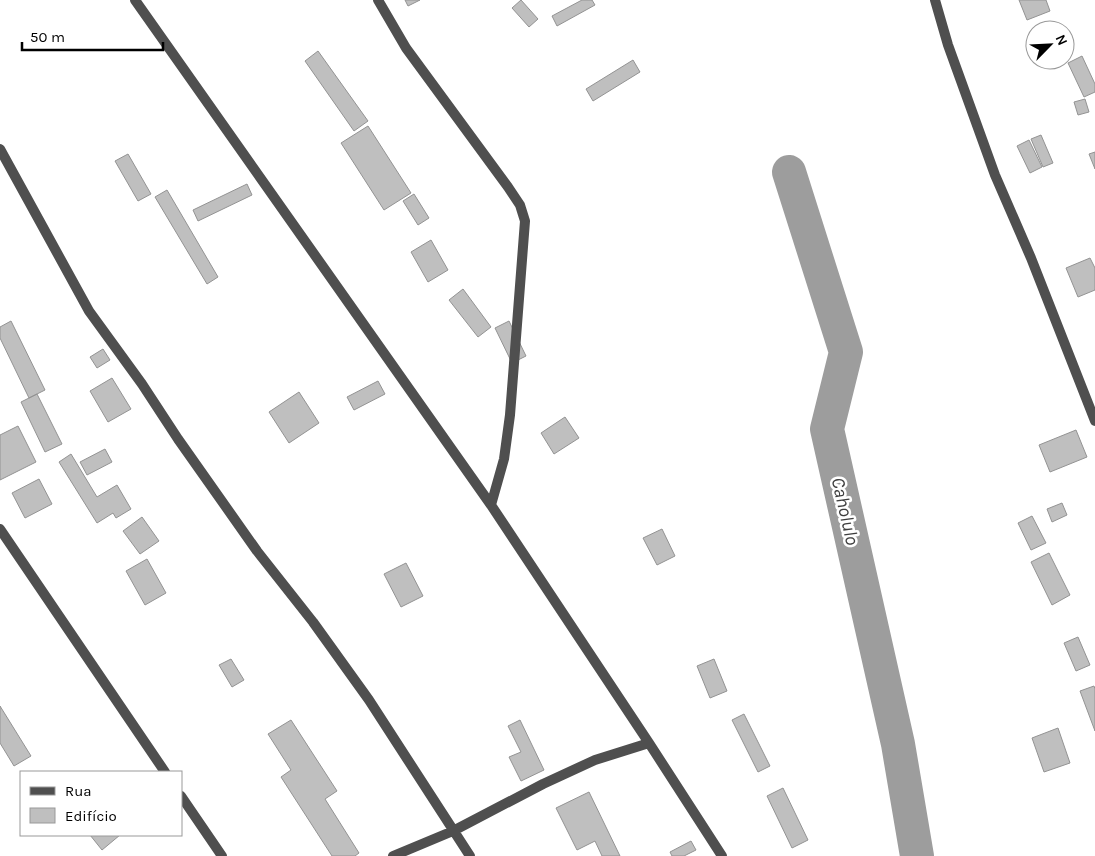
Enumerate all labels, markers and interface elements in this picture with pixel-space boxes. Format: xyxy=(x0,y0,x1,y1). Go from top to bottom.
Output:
scale bar xyxy=(22,20,164,52)
north arrow xyxy=(1025,20,1075,70)
text: 50 m xyxy=(30,28,65,46)
text: N xyxy=(1052,32,1071,48)
water label: Caholulo xyxy=(827,475,864,548)
legend xyxy=(20,771,182,836)
text: Rua xyxy=(65,782,92,800)
text: Edifício xyxy=(65,807,117,825)

